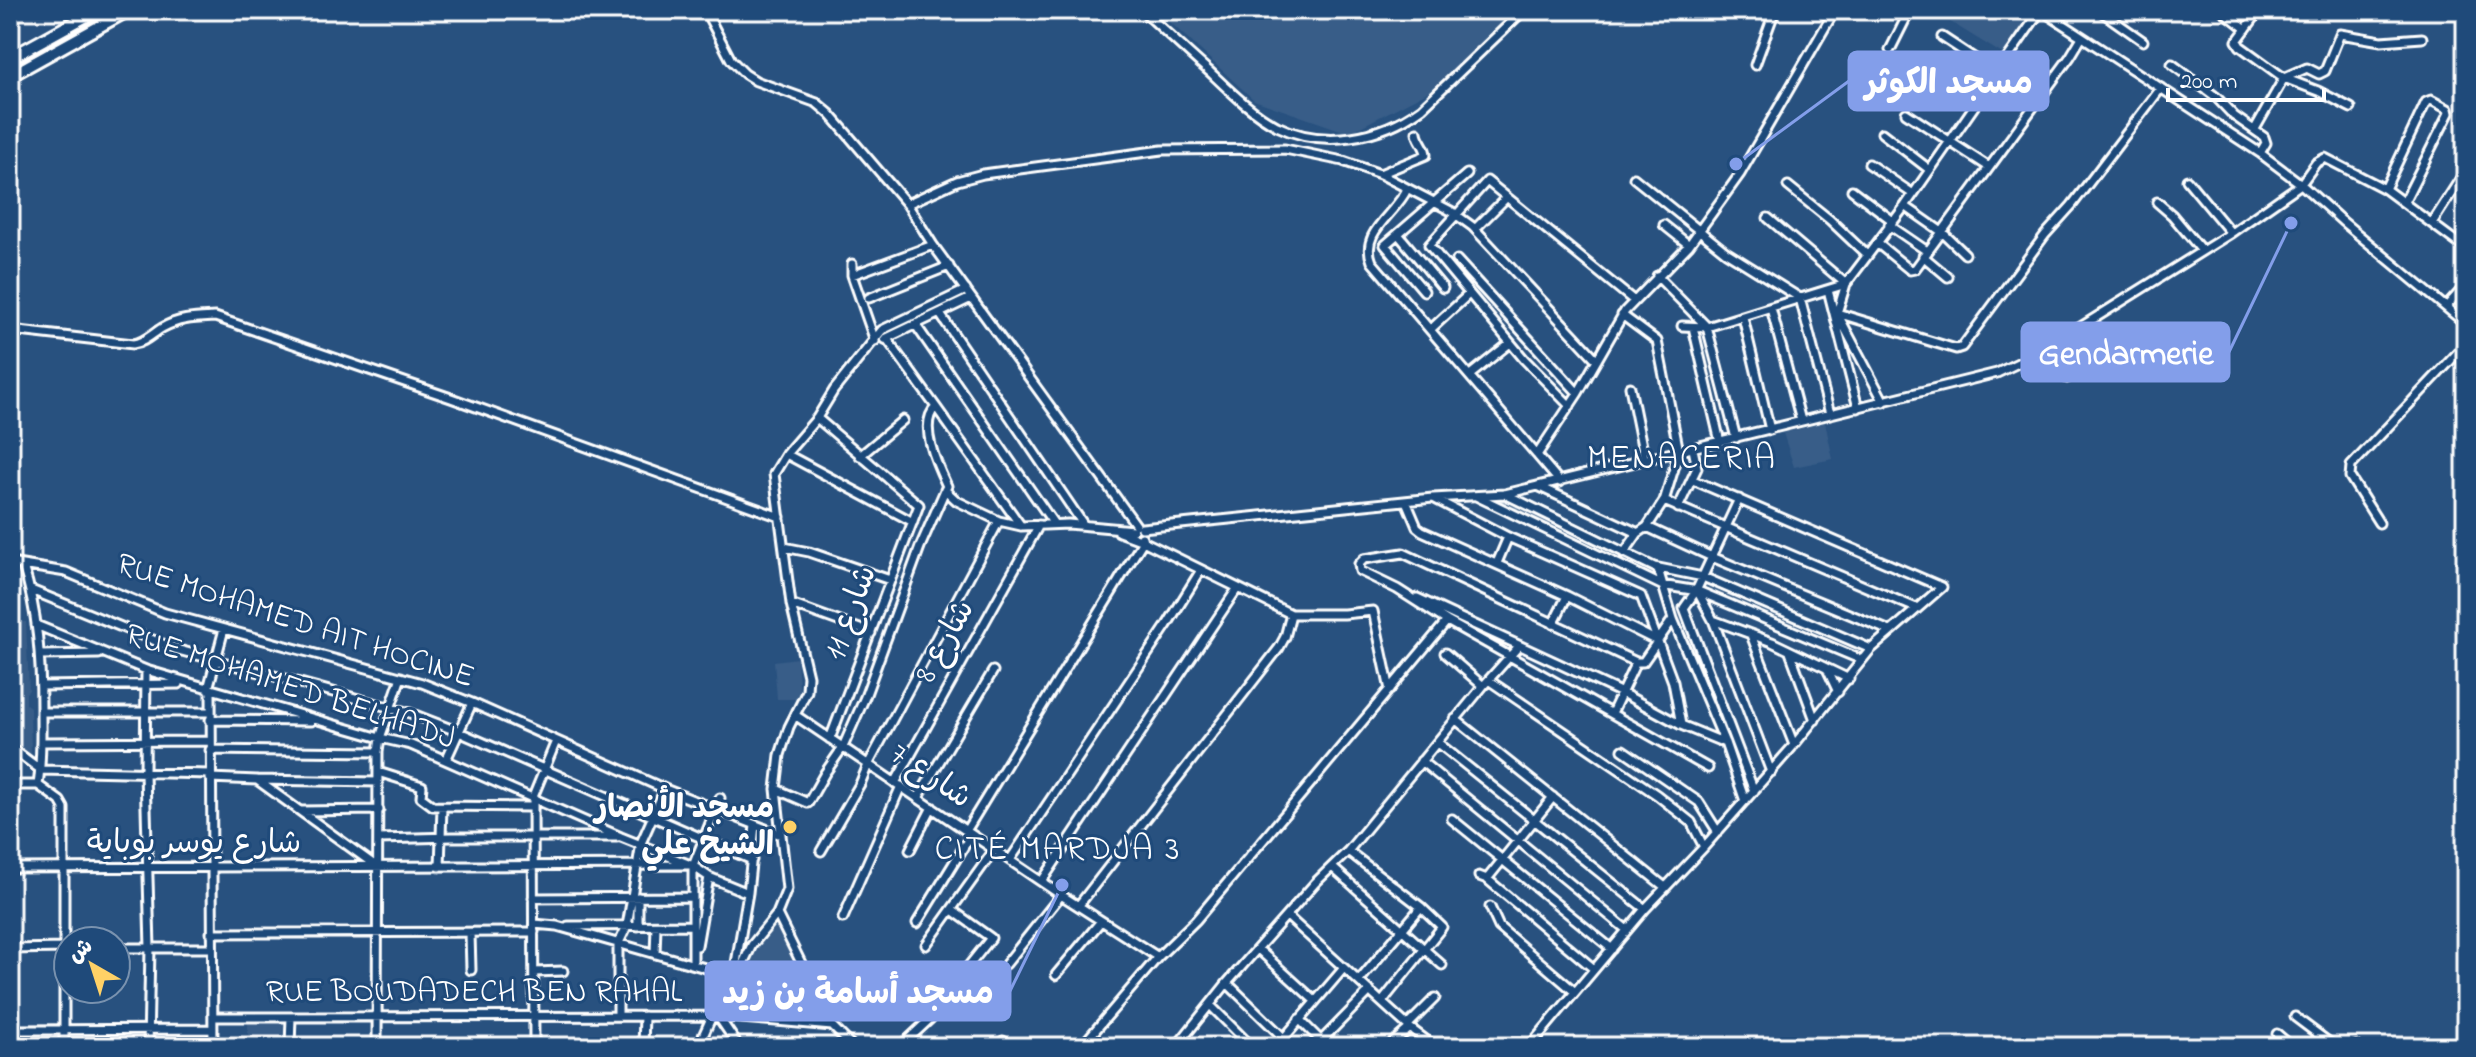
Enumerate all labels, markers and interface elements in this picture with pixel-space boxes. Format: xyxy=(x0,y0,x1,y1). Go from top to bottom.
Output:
callout: مسجد الكوثر xyxy=(1849,52,2048,110)
scale bar xyxy=(2168,52,2324,102)
text: مسجد الكوثر xyxy=(1862,60,2033,110)
text: 200 m xyxy=(2180,65,2237,100)
callout: Gendarmerie xyxy=(2022,323,2229,381)
text: Gendarmerie xyxy=(2039,331,2214,381)
district label: MENACERIA xyxy=(1587,435,1777,485)
street label: RUE MOHAMED AIT HOCINE xyxy=(110,542,480,702)
street label: شارع 11 xyxy=(813,559,891,667)
street label: شارع 8 xyxy=(904,592,988,692)
street label: RUE MOHAMED BELHADJ xyxy=(119,612,461,764)
street label: شارع 7 xyxy=(879,732,981,822)
place label: مسجد الأنصار الشيخ علي xyxy=(592,785,774,872)
marker: مسجد الأنصار الشيخ علي xyxy=(781,818,799,836)
street label: شارع يوسر بوباية xyxy=(87,821,301,868)
district label: CITÉ MARDJA 3 xyxy=(935,826,1181,876)
north arrow xyxy=(52,925,132,1005)
text: ش xyxy=(62,932,101,972)
callout: مسجد أسامة بن زيد xyxy=(706,962,1010,1020)
street label: RUE BOUDADECH BEN RAHAL xyxy=(266,970,682,1017)
text: مسجد أسامة بن زيد xyxy=(722,970,994,1020)

